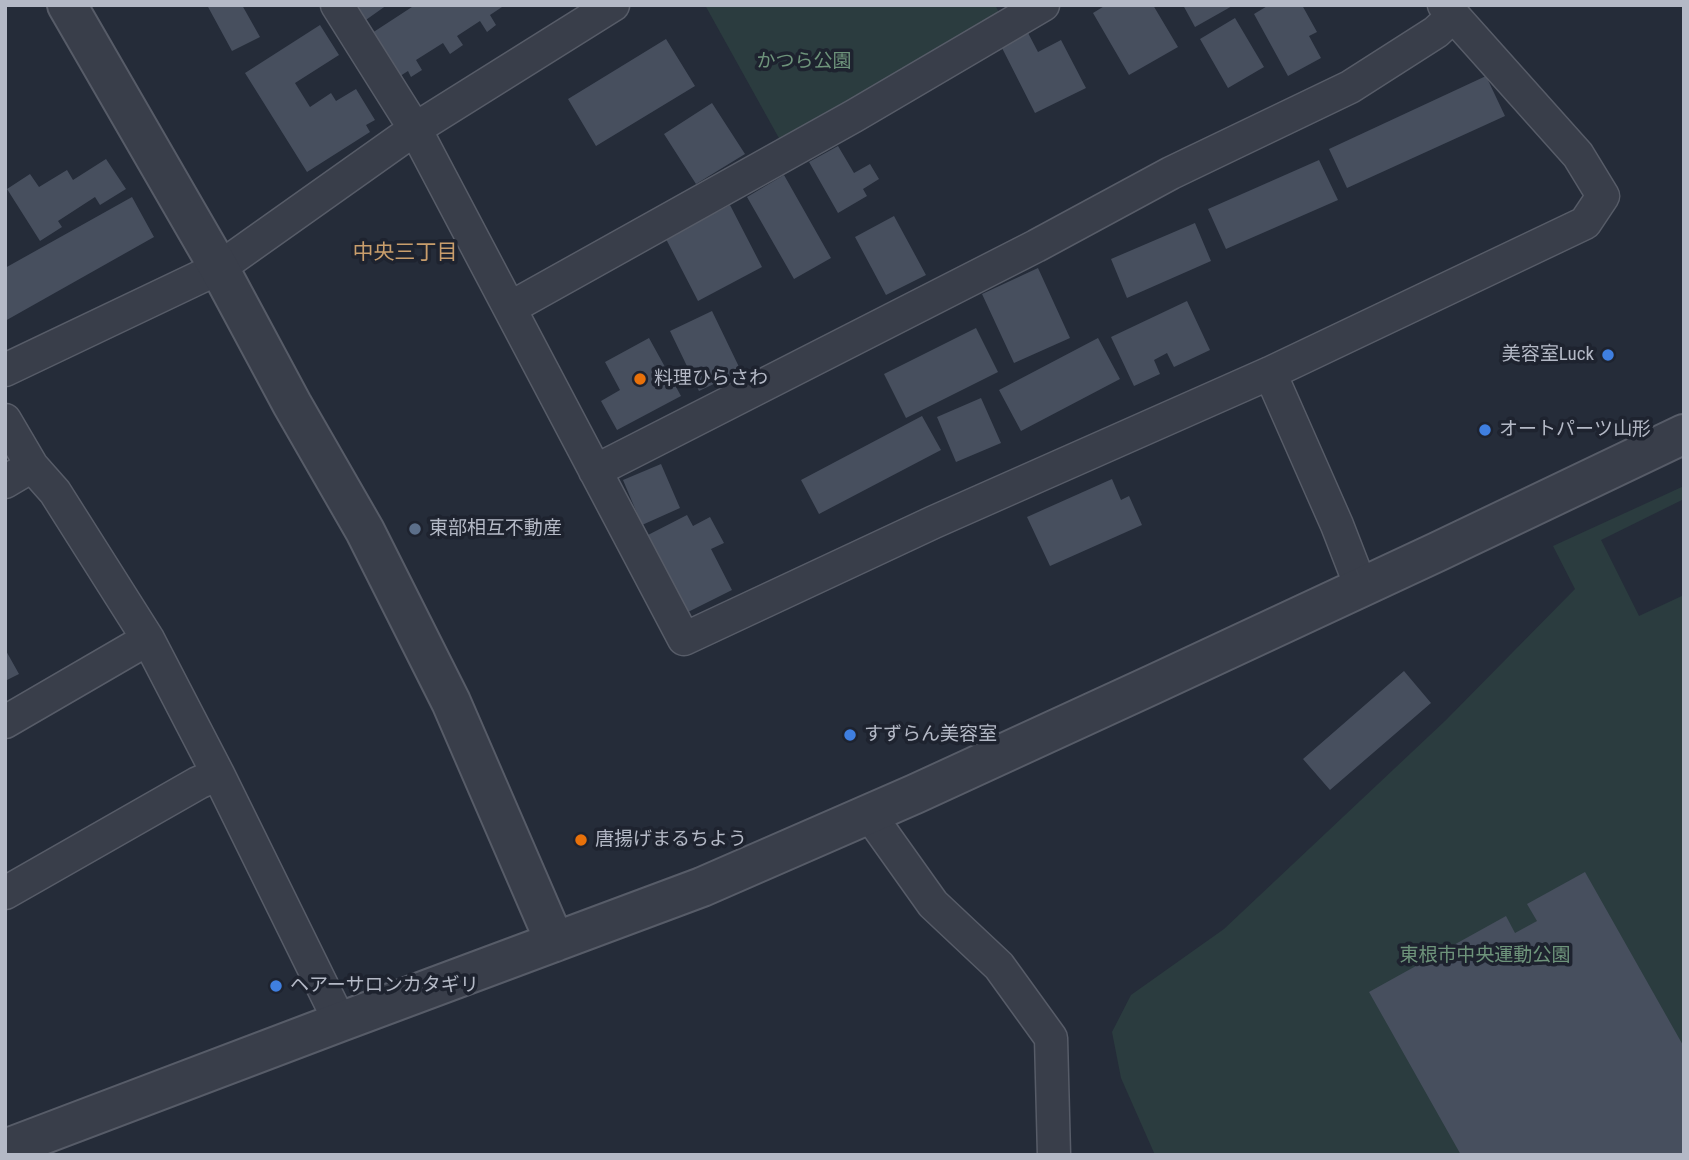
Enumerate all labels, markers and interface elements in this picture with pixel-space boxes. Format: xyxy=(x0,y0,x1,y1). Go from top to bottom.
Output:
park label: かつら公園 xyxy=(757,51,851,73)
district label: 中央三丁目 xyxy=(353,241,457,267)
place label: 美容室Luck xyxy=(1502,344,1594,366)
marker: 美容室Luck xyxy=(1600,347,1616,363)
place label: 料理ひらさわ xyxy=(654,368,768,390)
marker: 料理ひらさわ xyxy=(632,371,648,387)
place label: オートパーツ山形 xyxy=(1499,419,1651,441)
marker: オートパーツ山形 xyxy=(1477,422,1493,438)
place label: 東部相互不動産 xyxy=(429,518,562,540)
marker: 東部相互不動産 xyxy=(407,521,423,537)
place label: すずらん美容室 xyxy=(864,724,997,746)
marker: すずらん美容室 xyxy=(842,727,858,743)
place label: 唐揚げまるちよう xyxy=(595,829,747,851)
marker: 唐揚げまるちよう xyxy=(573,832,589,848)
park label: 東根市中央運動公園 xyxy=(1400,945,1570,967)
place label: ヘアーサロンカタギリ xyxy=(290,975,479,997)
marker: ヘアーサロンカタギリ xyxy=(268,978,284,994)

